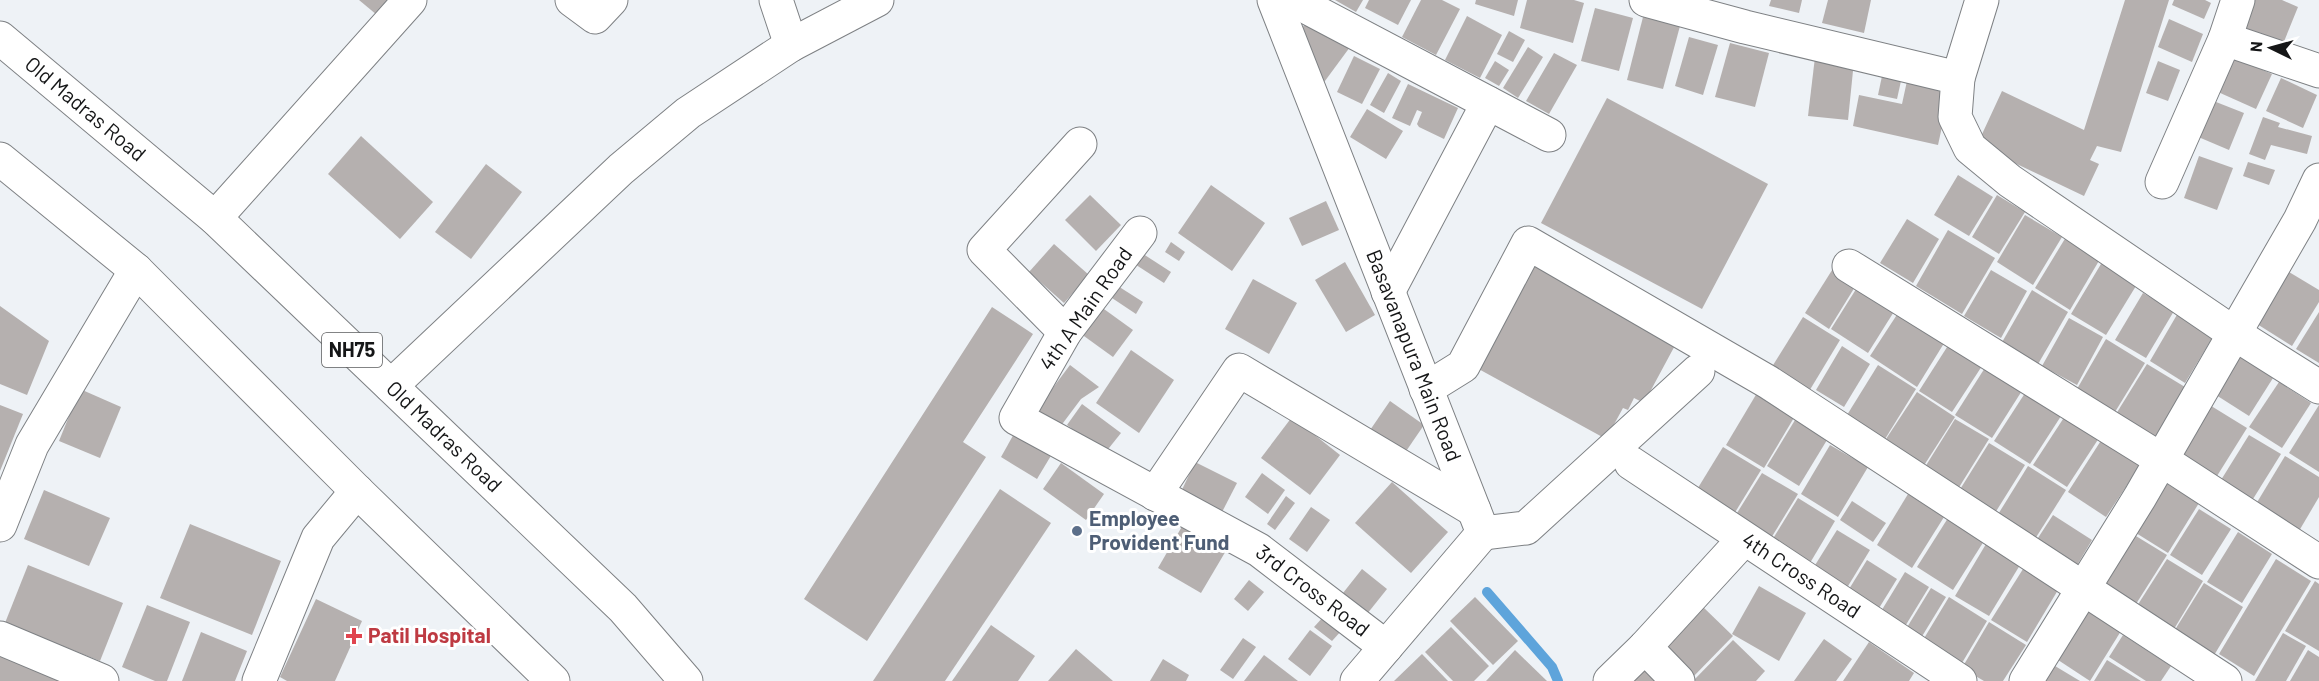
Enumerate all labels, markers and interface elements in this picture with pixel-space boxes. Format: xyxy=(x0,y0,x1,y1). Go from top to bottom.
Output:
north arrow xyxy=(2241,18,2301,78)
text: N xyxy=(2246,41,2265,53)
street label: Old Madras Road xyxy=(21,50,152,166)
street label: 4th A Main Road xyxy=(1033,242,1137,375)
street label: Basavanapura Main Road xyxy=(1362,246,1468,465)
road number: NH75 xyxy=(322,333,382,367)
street label: Old Madras Road xyxy=(382,375,508,497)
place label: Employee Provident Fund xyxy=(1089,505,1229,554)
marker: Employee Provident Fund xyxy=(1070,524,1084,538)
street label: 4th Cross Road xyxy=(1738,526,1866,623)
street label: 3rd Cross Road xyxy=(1252,538,1375,641)
place label: Patil Hospital xyxy=(368,622,491,647)
marker: Patil Hospital xyxy=(345,627,363,645)

